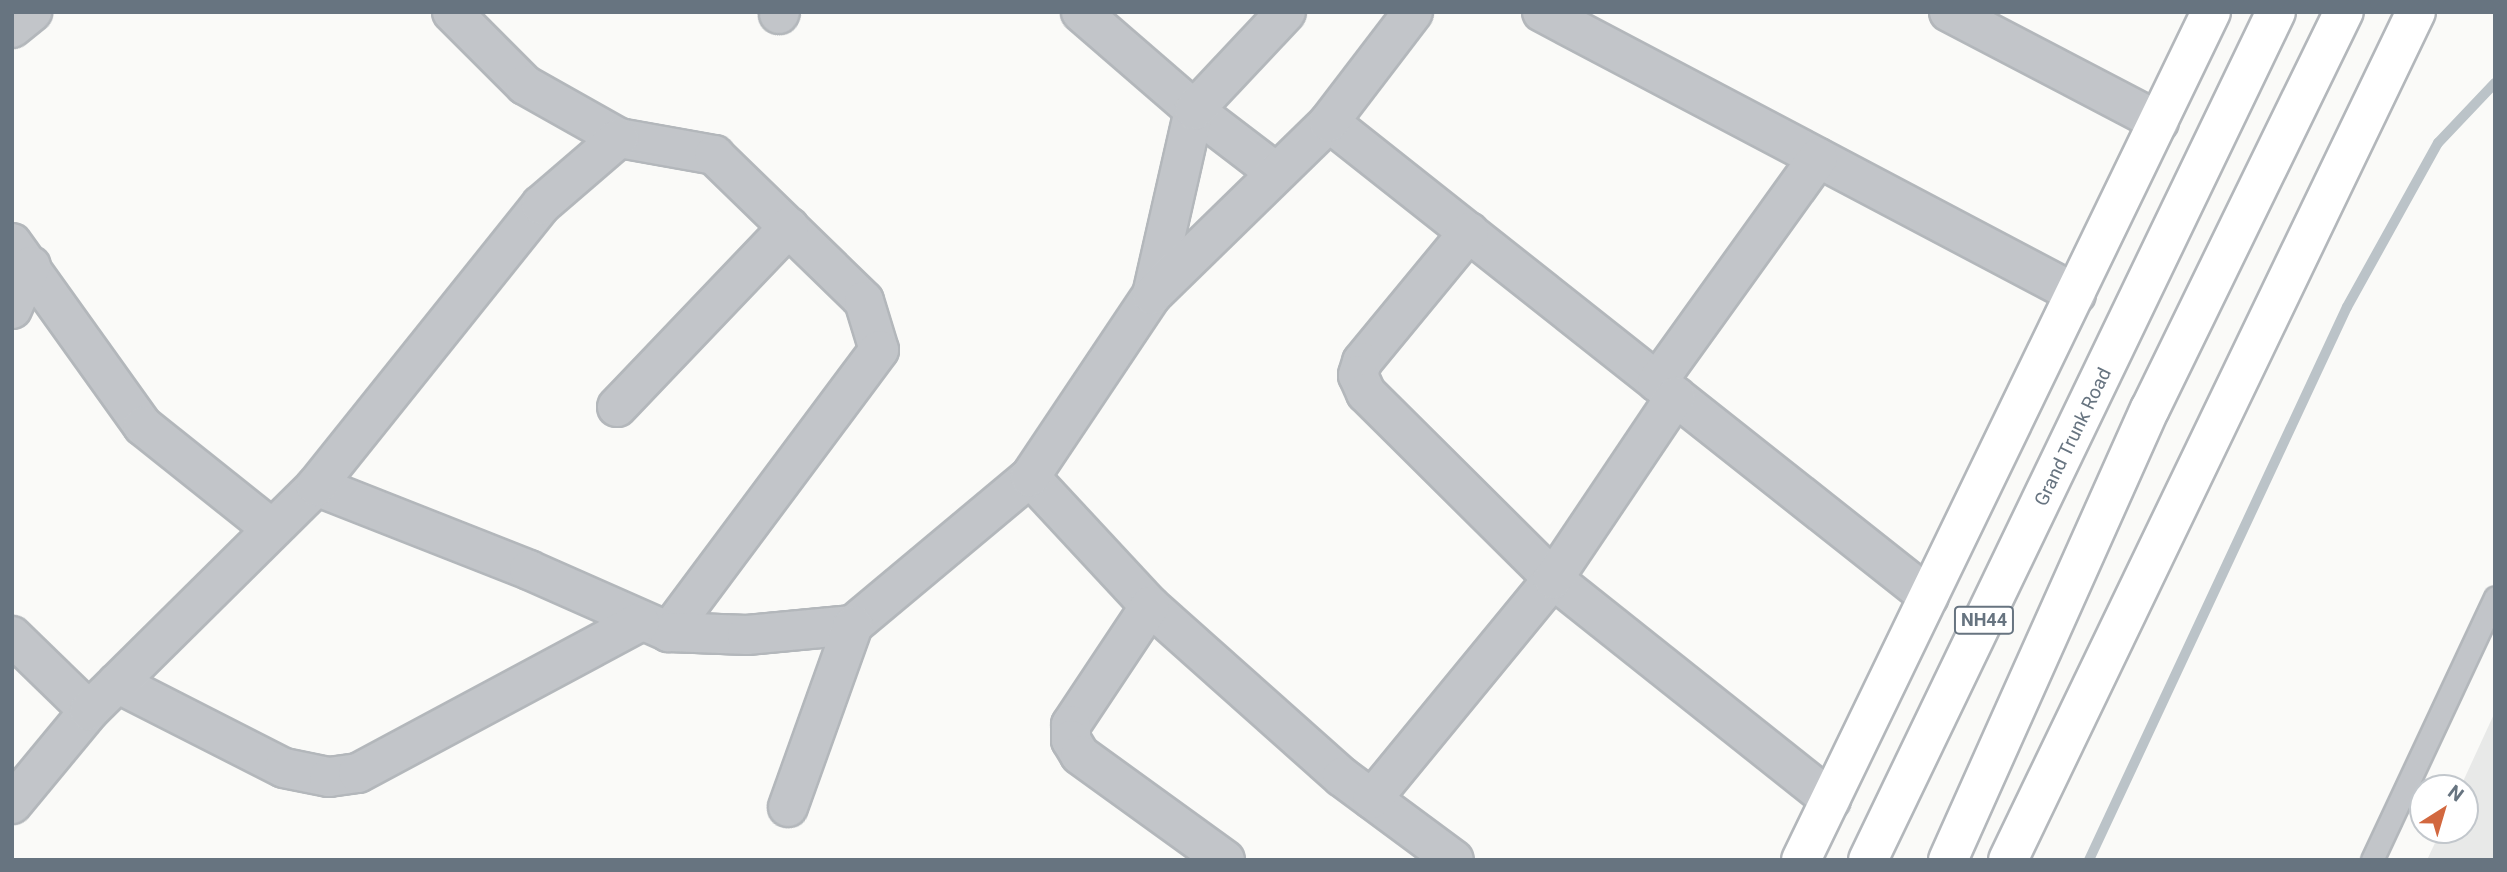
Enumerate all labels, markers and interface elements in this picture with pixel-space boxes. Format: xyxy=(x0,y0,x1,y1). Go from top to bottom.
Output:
street label: Grand Trunk Road xyxy=(2030,364,2116,510)
road number: NH44 xyxy=(1952,606,2016,634)
north arrow xyxy=(2409,774,2479,844)
text: N xyxy=(2443,780,2468,807)

